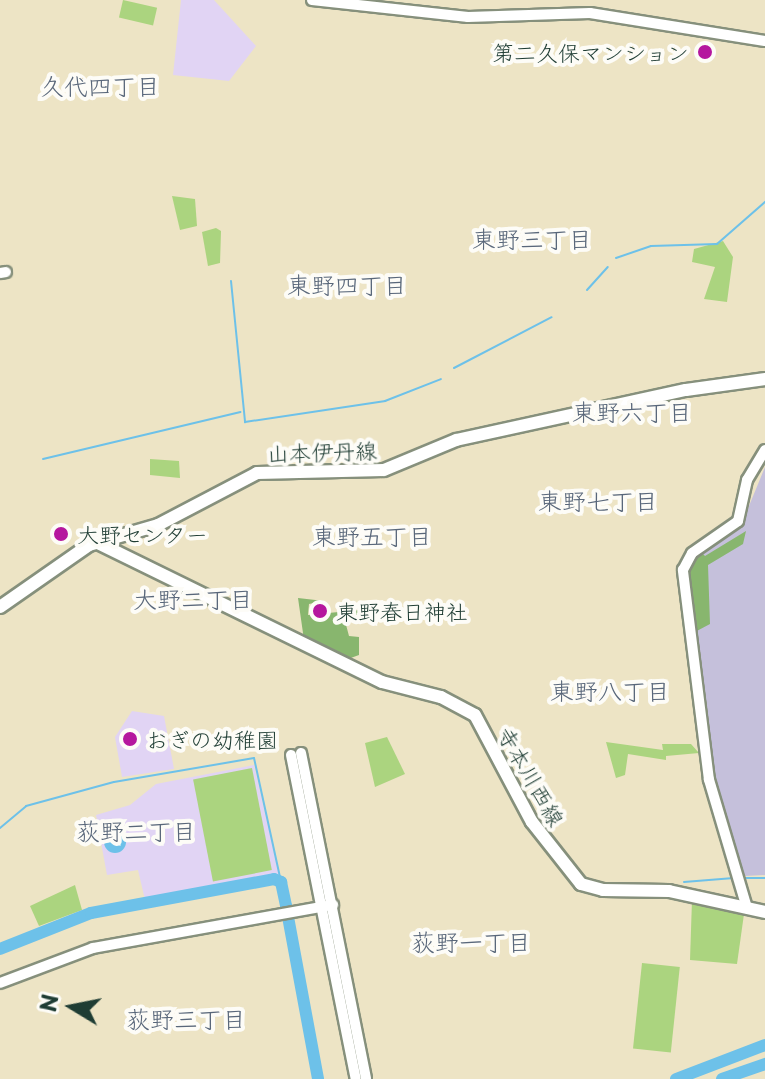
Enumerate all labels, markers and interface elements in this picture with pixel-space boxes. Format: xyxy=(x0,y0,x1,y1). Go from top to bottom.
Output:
place label: 第二久保マンション xyxy=(491,39,689,65)
marker: 第二久保マンション xyxy=(696,43,714,61)
district label: 久代四丁目 xyxy=(40,72,160,100)
district label: 東野三丁目 xyxy=(472,225,592,253)
district label: 東野四丁目 xyxy=(287,271,407,299)
district label: 東野六丁目 xyxy=(572,398,692,426)
street label: 山本伊丹線 xyxy=(267,436,377,466)
district label: 東野七丁目 xyxy=(538,487,658,515)
place label: 大野センター xyxy=(77,521,209,547)
district label: 東野五丁目 xyxy=(312,522,432,550)
marker: 大野センター xyxy=(52,525,70,543)
district label: 大野二丁目 xyxy=(133,585,253,613)
place label: 東野春日神社 xyxy=(336,598,468,624)
marker: 東野春日神社 xyxy=(311,602,329,620)
district label: 東野八丁目 xyxy=(550,677,670,705)
street label: 寺本川西線 xyxy=(493,722,571,830)
place label: おぎの幼稚園 xyxy=(146,726,278,752)
marker: おぎの幼稚園 xyxy=(121,730,139,748)
district label: 荻野二丁目 xyxy=(76,817,196,845)
district label: 荻野一丁目 xyxy=(411,928,531,956)
north arrow xyxy=(32,967,112,1047)
text: N xyxy=(30,991,66,1014)
district label: 荻野三丁目 xyxy=(126,1005,246,1033)

